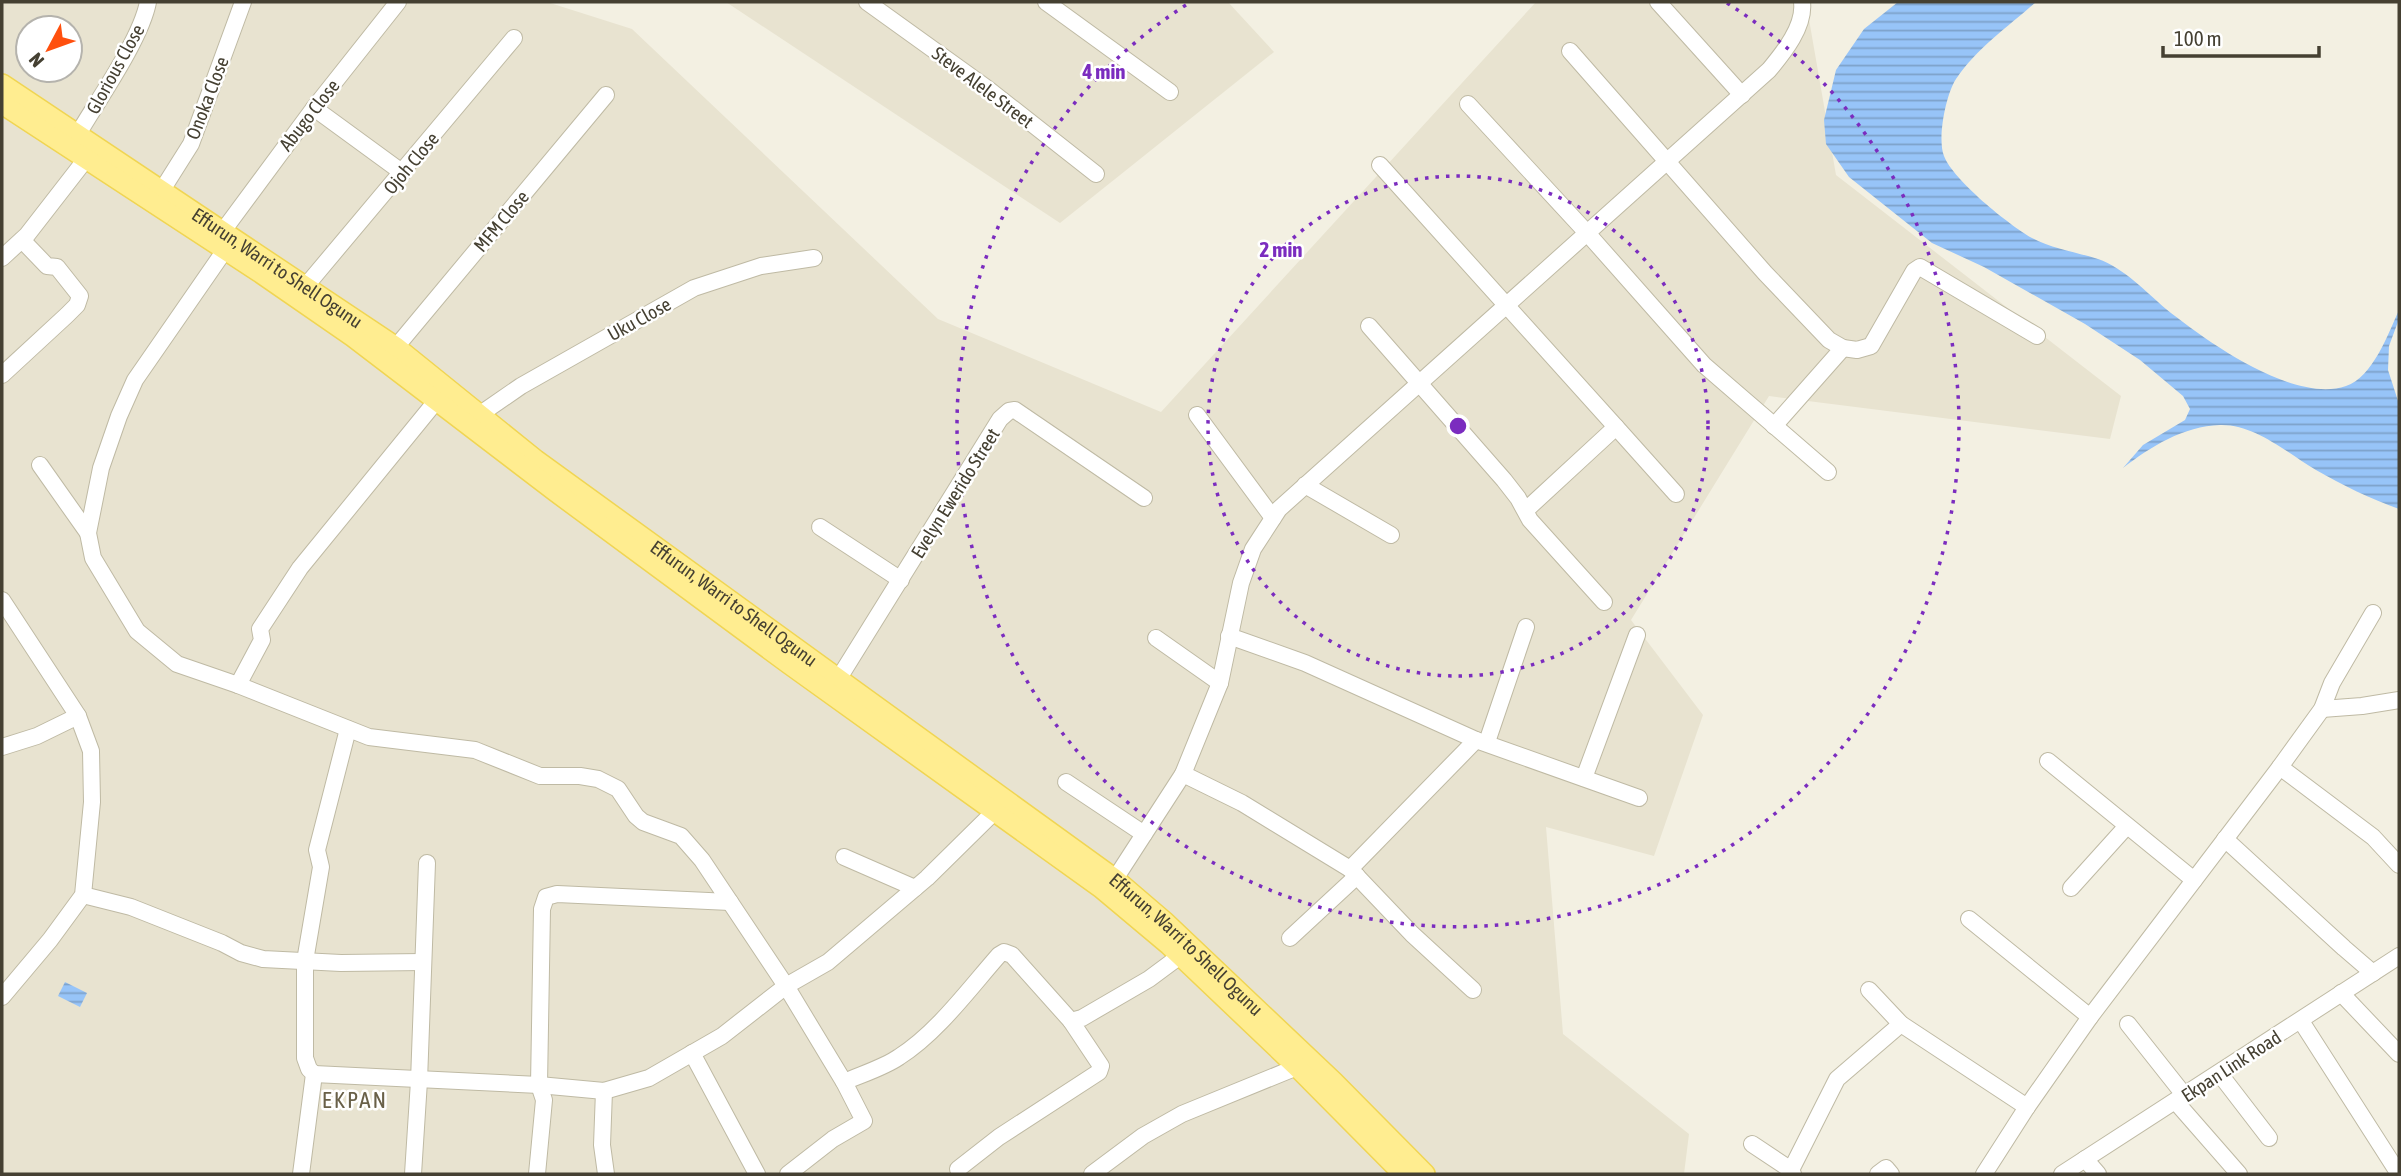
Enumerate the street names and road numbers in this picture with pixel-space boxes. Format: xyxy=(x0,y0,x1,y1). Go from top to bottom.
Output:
street label: Glorious Close xyxy=(81,20,149,118)
street label: Steve Alele Street xyxy=(928,42,1038,132)
street label: Onoka Close xyxy=(181,54,233,142)
street label: Abugo Close xyxy=(274,75,344,155)
street label: Ojoh Close xyxy=(379,128,443,198)
street label: MFM Close xyxy=(469,186,533,256)
street label: Effurun, Warri to Shell Ogunu xyxy=(188,203,367,332)
street label: Uku Close xyxy=(603,293,675,345)
street label: Evelyn Ewerido Street xyxy=(906,424,1004,562)
street label: Effurun, Warri to Shell Ogunu xyxy=(646,536,821,671)
street label: Effurun, Warri to Shell Ogunu xyxy=(1105,868,1268,1020)
street label: Ekpan Link Road xyxy=(2177,1026,2285,1106)

